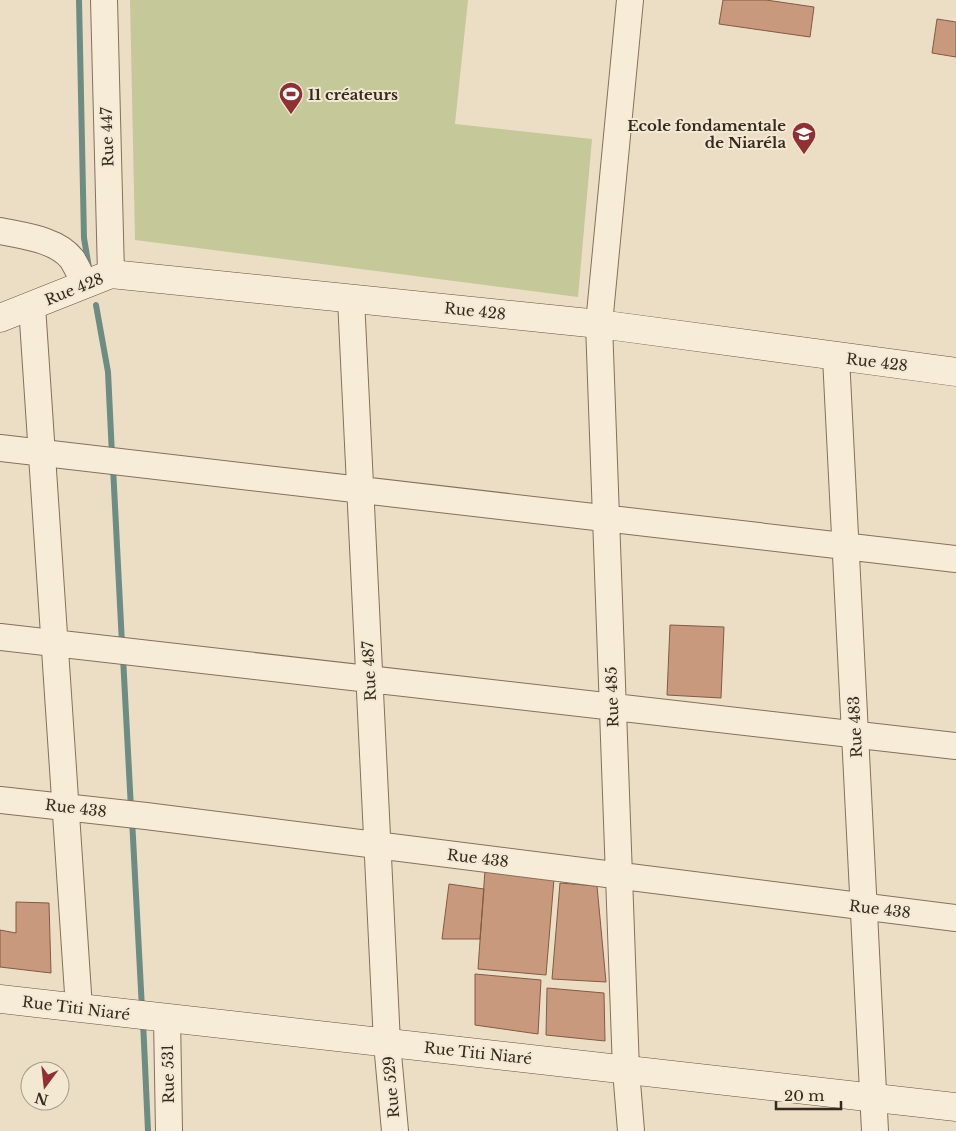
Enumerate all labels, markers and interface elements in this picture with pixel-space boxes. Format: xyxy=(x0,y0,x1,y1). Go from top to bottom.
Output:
sports icon: 11 créateurs xyxy=(278,81,304,115)
place label: 11 créateurs xyxy=(308,85,398,104)
street label: Rue 447 xyxy=(96,106,118,167)
place label: Ecole fondamentale de Niaréla xyxy=(627,116,786,152)
school or university icon: Ecole fondamentale de Niaréla xyxy=(791,121,817,155)
street label: Rue 428 xyxy=(42,269,106,309)
street label: Rue 428 xyxy=(443,298,507,324)
street label: Rue 428 xyxy=(845,349,909,375)
street label: Rue 487 xyxy=(358,640,380,702)
street label: Rue 485 xyxy=(601,666,623,728)
street label: Rue 483 xyxy=(844,696,866,758)
street label: Rue 438 xyxy=(44,795,108,821)
street label: Rue 438 xyxy=(446,845,510,871)
street label: Rue 438 xyxy=(848,896,912,922)
street label: Rue Titi Niaré xyxy=(21,992,131,1024)
street label: Rue Titi Niaré xyxy=(423,1038,533,1068)
street label: Rue 531 xyxy=(158,1044,178,1104)
street label: Rue 529 xyxy=(379,1055,403,1119)
north arrow xyxy=(20,1061,70,1111)
scale bar xyxy=(776,1078,841,1110)
text: 20 m xyxy=(784,1086,824,1105)
text: N xyxy=(33,1088,50,1109)

